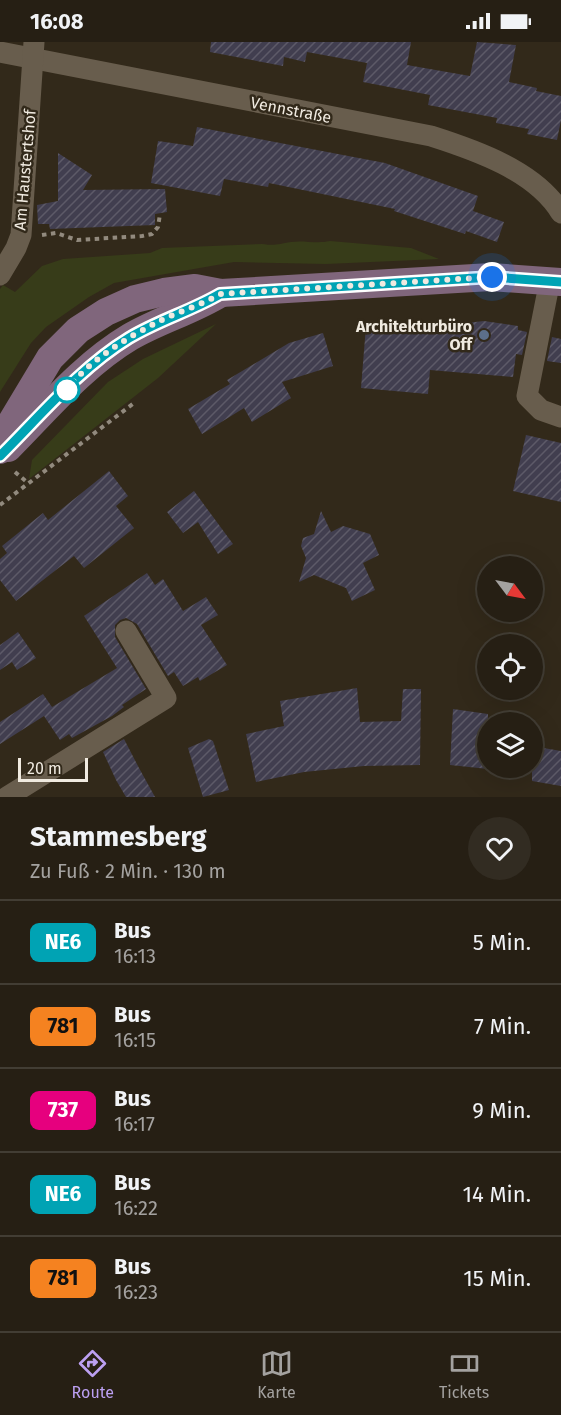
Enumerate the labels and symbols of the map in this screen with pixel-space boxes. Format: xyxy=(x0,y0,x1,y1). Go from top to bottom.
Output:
street label: Vennstraße xyxy=(249,93,333,127)
street label: Am Haustertshof xyxy=(10,107,40,231)
your location xyxy=(477,262,507,292)
place label: Architekturbüro Off xyxy=(355,317,473,354)
marker: Architekturbüro Off xyxy=(477,328,491,342)
unlabelled marker xyxy=(54,377,80,403)
north arrow xyxy=(477,556,543,622)
scale bar xyxy=(18,755,88,782)

